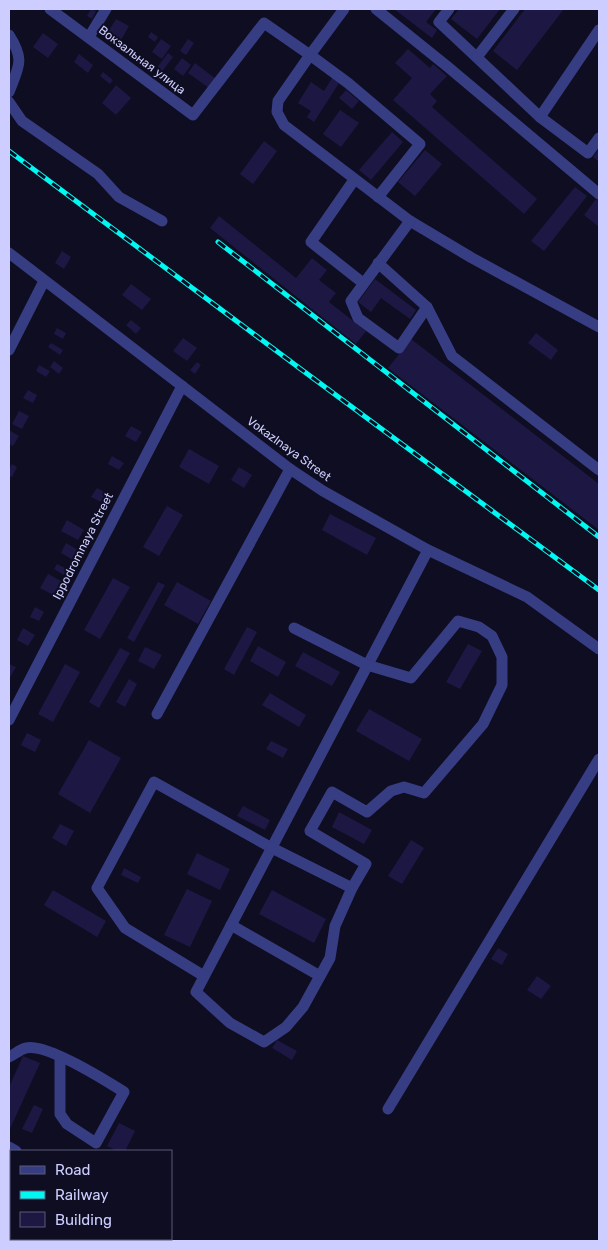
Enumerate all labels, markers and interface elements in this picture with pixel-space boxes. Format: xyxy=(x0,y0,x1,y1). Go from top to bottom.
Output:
street label: Вокзальная улица xyxy=(96,23,188,97)
street label: Vokazlnaya Street xyxy=(244,414,334,484)
street label: Ippodromnaya Street xyxy=(50,490,116,602)
legend xyxy=(10,1150,172,1240)
text: Road xyxy=(55,1161,91,1179)
text: Railway xyxy=(55,1186,109,1204)
text: Building xyxy=(55,1211,112,1229)

